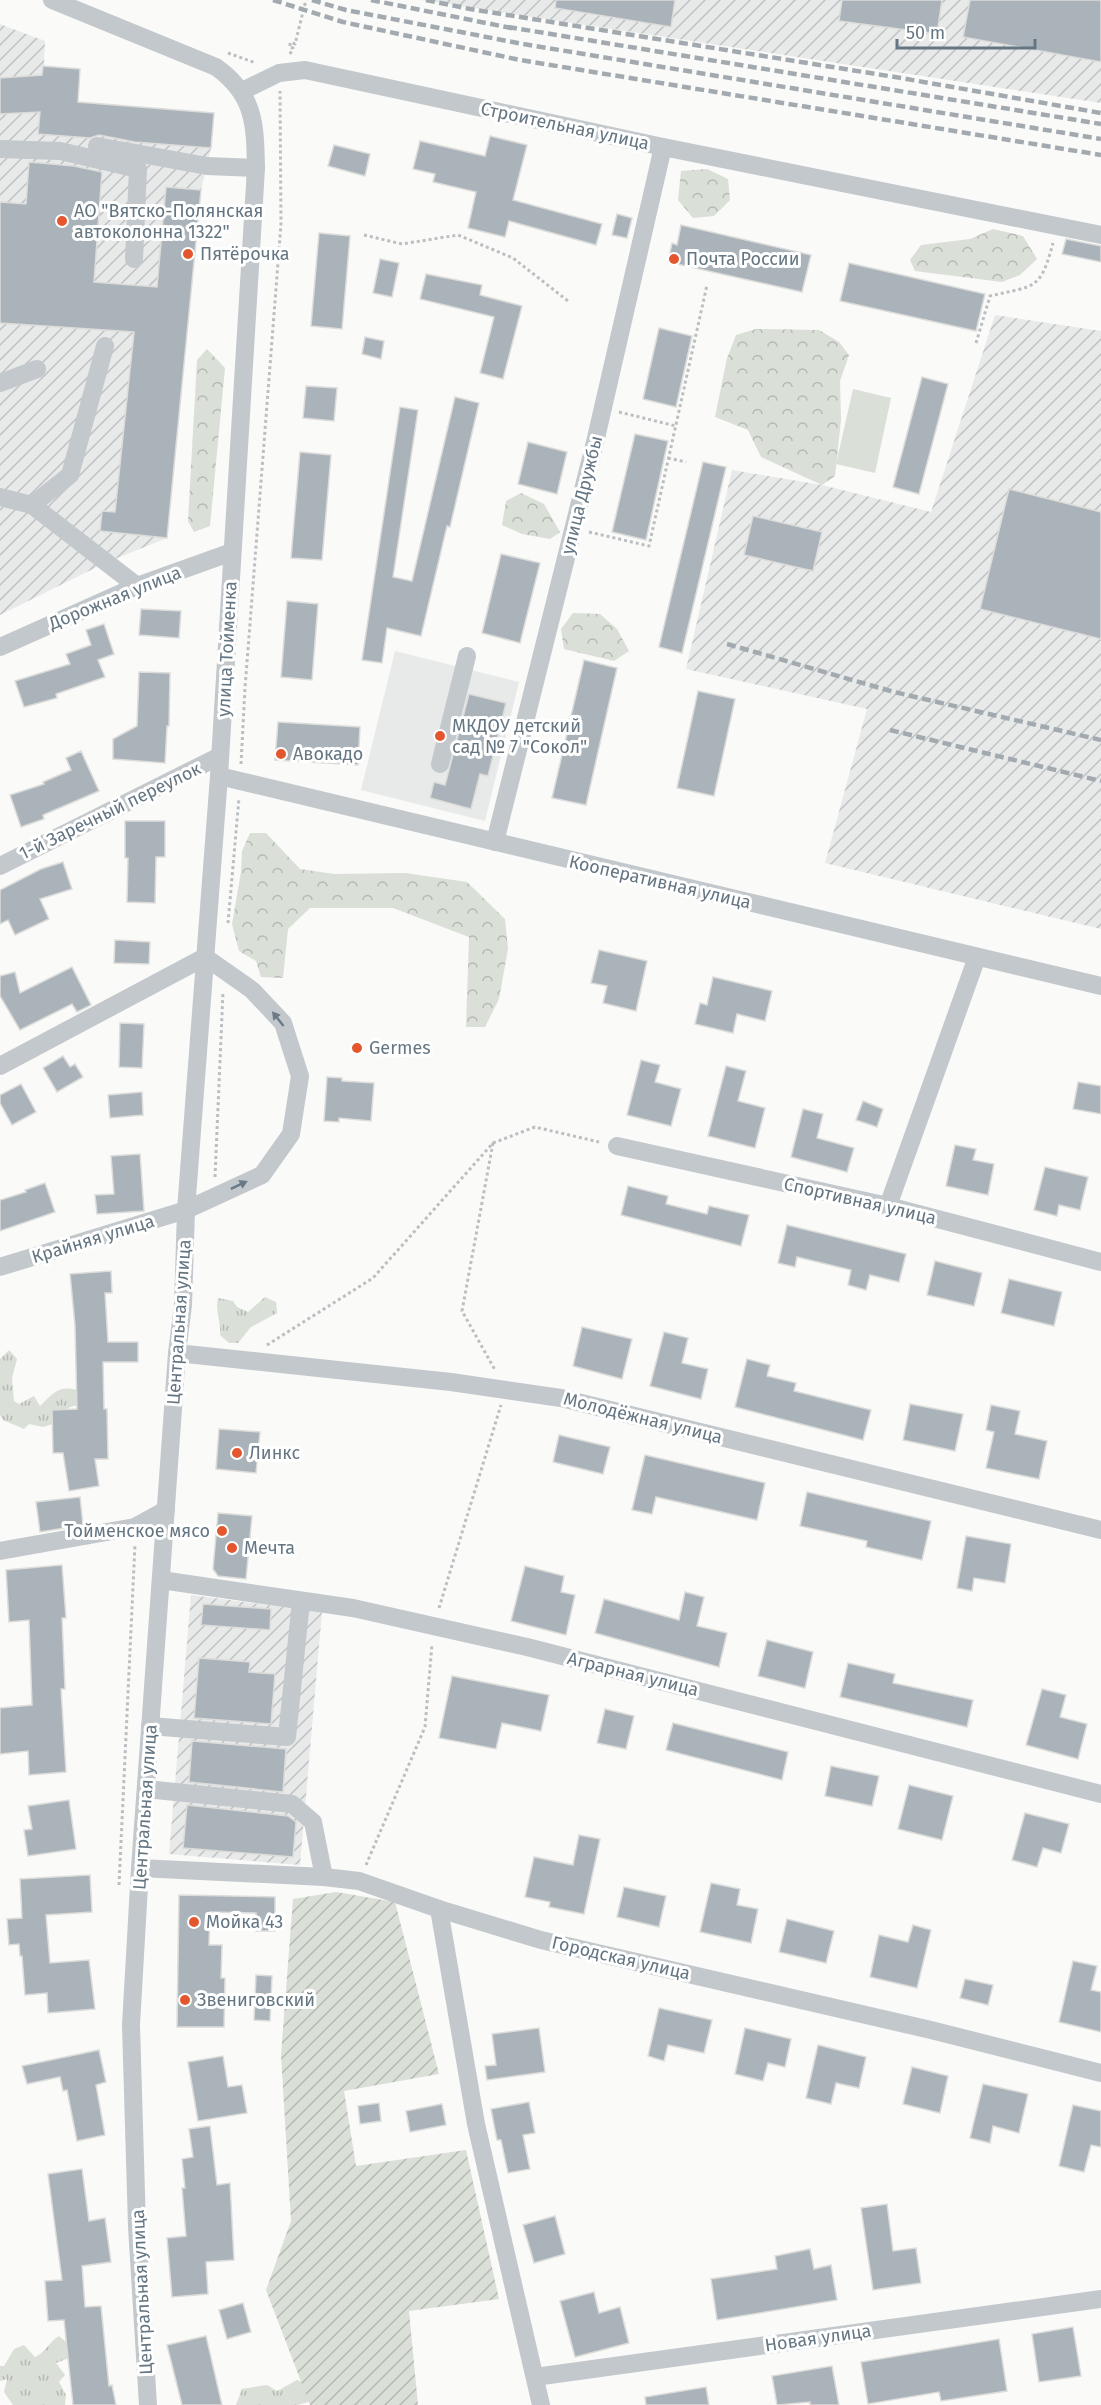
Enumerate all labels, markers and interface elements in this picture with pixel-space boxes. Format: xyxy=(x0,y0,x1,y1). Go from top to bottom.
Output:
scale bar xyxy=(897,12,1035,50)
text: 50 m xyxy=(906,22,945,44)
street label: Строительная улица xyxy=(479,97,651,155)
place label: АО "Вятско-Полянская автоколонна 1322" xyxy=(74,200,263,243)
marker: АО "Вятско-Полянская автоколонна 1322" xyxy=(55,214,69,228)
place label: Пятёрочка xyxy=(200,243,290,265)
marker: Пятёрочка xyxy=(181,247,195,261)
place label: Почта России xyxy=(686,248,799,270)
marker: Почта России xyxy=(667,252,681,266)
street label: улица Дружбы xyxy=(557,433,607,557)
street label: Дорожная улица xyxy=(45,561,184,635)
street label: улица Тойменка xyxy=(212,581,242,717)
place label: МКДОУ детский сад № 7 "Сокол" xyxy=(452,715,587,758)
marker: МКДОУ детский сад № 7 "Сокол" xyxy=(433,729,447,743)
place label: Авокадо xyxy=(293,743,363,765)
marker: Авокадо xyxy=(274,747,288,761)
street label: 1-й Заречный переулок xyxy=(16,757,205,865)
street label: Кооперативная улица xyxy=(567,850,753,914)
one-way arrow xyxy=(271,1011,284,1027)
place label: Germes xyxy=(369,1037,431,1059)
marker: Germes xyxy=(350,1041,364,1055)
street label: Спортивная улица xyxy=(782,1173,938,1229)
one-way arrow xyxy=(231,1181,248,1190)
street label: Крайняя улица xyxy=(29,1210,157,1268)
street label: Центральная улица xyxy=(162,1239,196,1405)
street label: Молодёжная улица xyxy=(561,1388,725,1448)
place label: Линкс xyxy=(249,1442,301,1464)
marker: Линкс xyxy=(230,1446,244,1460)
place label: Тойменское мясо xyxy=(64,1520,210,1542)
marker: Тойменское мясо xyxy=(215,1524,229,1538)
place label: Мечта xyxy=(244,1537,295,1559)
marker: Мечта xyxy=(225,1541,239,1555)
street label: Аграрная улица xyxy=(565,1647,701,1701)
street label: Центральная улица xyxy=(128,1724,162,1890)
place label: Мойка 43 xyxy=(206,1911,283,1933)
marker: Мойка 43 xyxy=(187,1915,201,1929)
street label: Городская улица xyxy=(550,1931,692,1985)
place label: Звениговский xyxy=(197,1989,315,2011)
marker: Звениговский xyxy=(178,1993,192,2007)
street label: Центральная улица xyxy=(127,2209,157,2375)
street label: Новая улица xyxy=(763,2320,873,2356)

